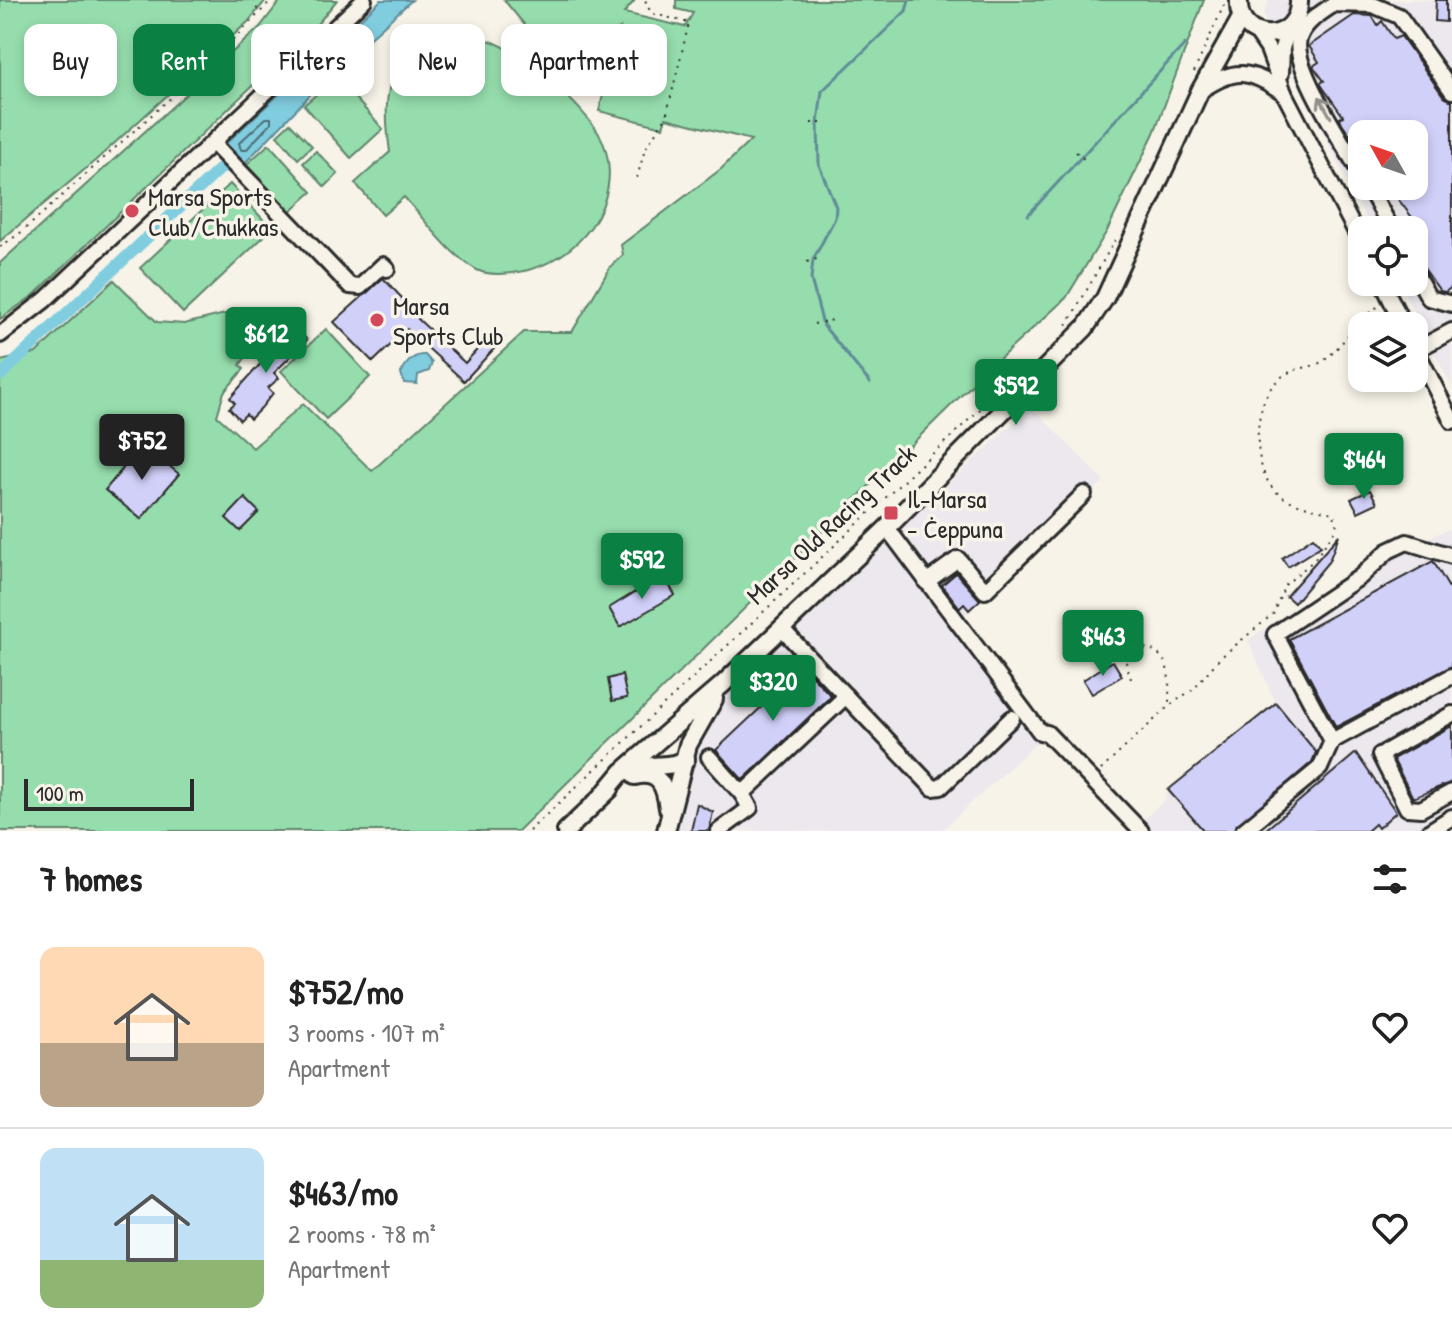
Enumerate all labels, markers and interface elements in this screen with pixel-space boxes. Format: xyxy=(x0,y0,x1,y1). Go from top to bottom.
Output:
chip: Buy xyxy=(24,24,117,96)
chip: Rent xyxy=(133,24,235,96)
chip: Filters xyxy=(251,24,374,96)
chip: New xyxy=(390,24,485,96)
chip: Apartment xyxy=(501,24,667,96)
one-way arrow xyxy=(1316,96,1332,119)
north arrow xyxy=(1348,120,1428,200)
map controls xyxy=(1348,120,1428,392)
place label: Marsa Sports Club/Chukkas xyxy=(148,179,279,244)
marker: Marsa Sports Club/Chukkas xyxy=(123,202,141,220)
button: locate xyxy=(1348,216,1428,296)
place label: Marsa Sports Club xyxy=(393,288,504,353)
pin: $612 xyxy=(219,307,313,375)
marker: Marsa Sports Club xyxy=(368,311,386,329)
button: layers xyxy=(1348,312,1428,392)
text: $612 xyxy=(243,315,289,350)
pin: $592 xyxy=(969,359,1063,427)
text: $592 xyxy=(993,367,1039,402)
pin: $752 xyxy=(95,414,189,482)
text: $752 xyxy=(117,422,167,457)
pin: $464 xyxy=(1317,433,1411,501)
street label: Marsa Old Racing Track xyxy=(739,436,923,612)
text: $464 xyxy=(1342,441,1386,476)
place label: Il-Marsa - Ċeppuna xyxy=(907,481,1003,546)
marker: Il-Marsa - Ċeppuna xyxy=(882,504,900,522)
pin: $592 xyxy=(595,533,689,601)
text: $592 xyxy=(619,541,665,576)
pin: $463 xyxy=(1056,610,1150,678)
text: $463 xyxy=(1081,618,1125,653)
pin: $320 xyxy=(726,655,820,723)
text: $320 xyxy=(749,663,797,698)
scale bar xyxy=(24,775,194,811)
text: 100 m xyxy=(36,778,84,808)
text: 7 homes xyxy=(40,856,142,902)
icon: filters xyxy=(1368,857,1412,901)
text: $752/mo xyxy=(288,969,404,1015)
icon: home xyxy=(104,979,200,1075)
icon: heart xyxy=(1368,1005,1412,1049)
text: 3 rooms · 107 m² xyxy=(288,1015,445,1050)
text: Apartment xyxy=(288,1050,390,1085)
text: $463/mo xyxy=(288,1170,398,1216)
icon: home xyxy=(104,1180,200,1276)
icon: heart xyxy=(1368,1206,1412,1250)
text: 2 rooms · 78 m² xyxy=(288,1216,436,1251)
text: Apartment xyxy=(288,1251,390,1286)

